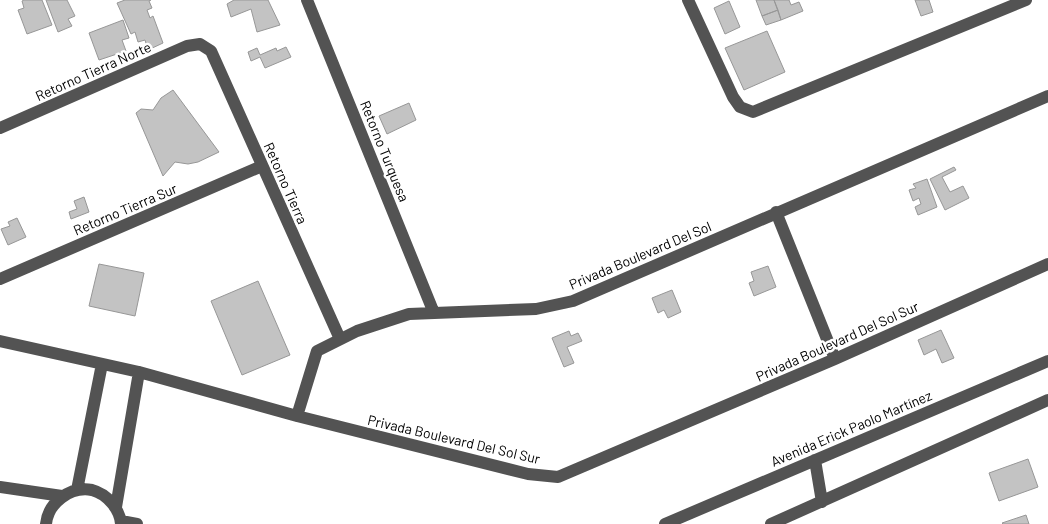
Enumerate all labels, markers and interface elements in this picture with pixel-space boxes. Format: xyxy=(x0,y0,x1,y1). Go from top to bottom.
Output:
street label: Retorno Tierra Norte xyxy=(32,38,154,104)
street label: Retorno Turquesa xyxy=(357,98,413,204)
street label: Retorno Tierra xyxy=(260,140,312,226)
street label: Retorno Tierra Sur xyxy=(71,179,179,239)
street label: Privada Boulevard Del Sol xyxy=(566,217,714,293)
street label: Privada Boulevard Del Sol Sur xyxy=(753,297,921,385)
street label: Avenida Erick Paolo Martínez xyxy=(768,386,934,470)
street label: Privada Boulevard Del Sol Sur xyxy=(366,411,542,467)

